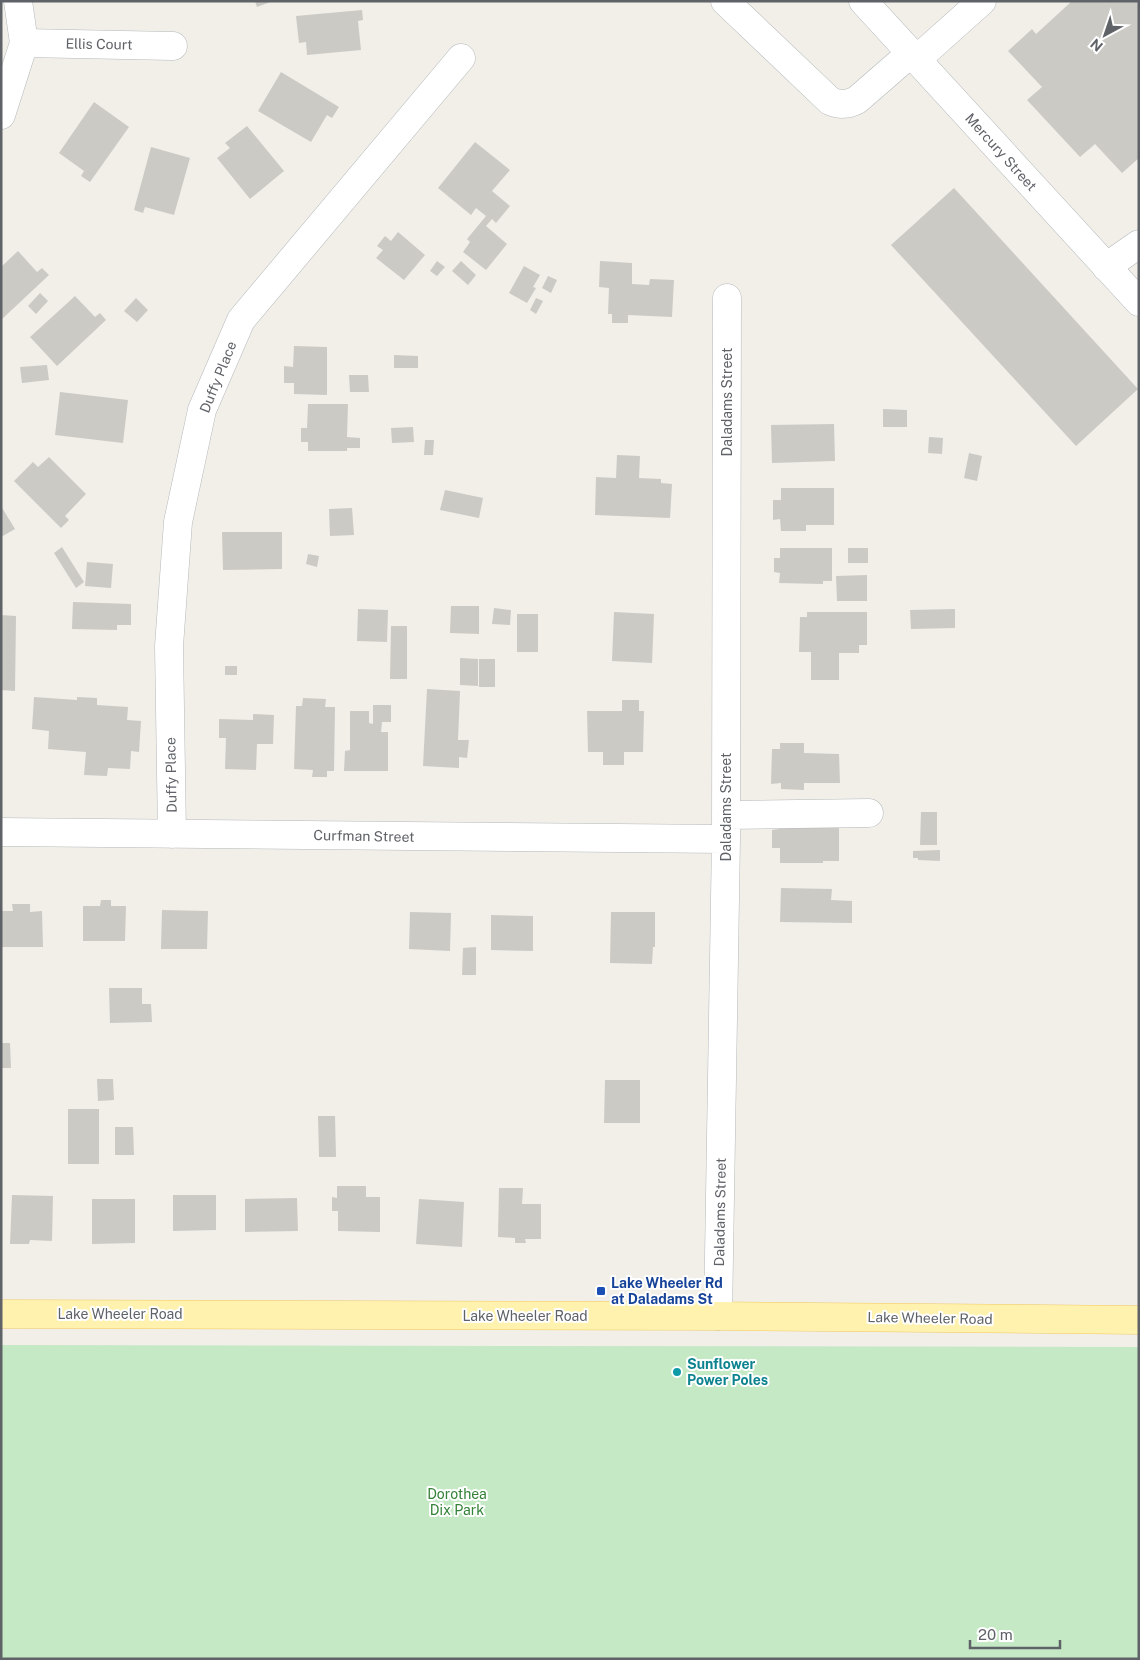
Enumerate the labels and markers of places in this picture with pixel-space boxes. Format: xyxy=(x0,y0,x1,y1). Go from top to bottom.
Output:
place label: Lake Wheeler Rd at Daladams St xyxy=(611,1275,723,1307)
marker: Lake Wheeler Rd at Daladams St xyxy=(595,1285,607,1297)
place label: Sunflower Power Poles xyxy=(687,1356,768,1388)
marker: Sunflower Power Poles xyxy=(671,1366,683,1378)

